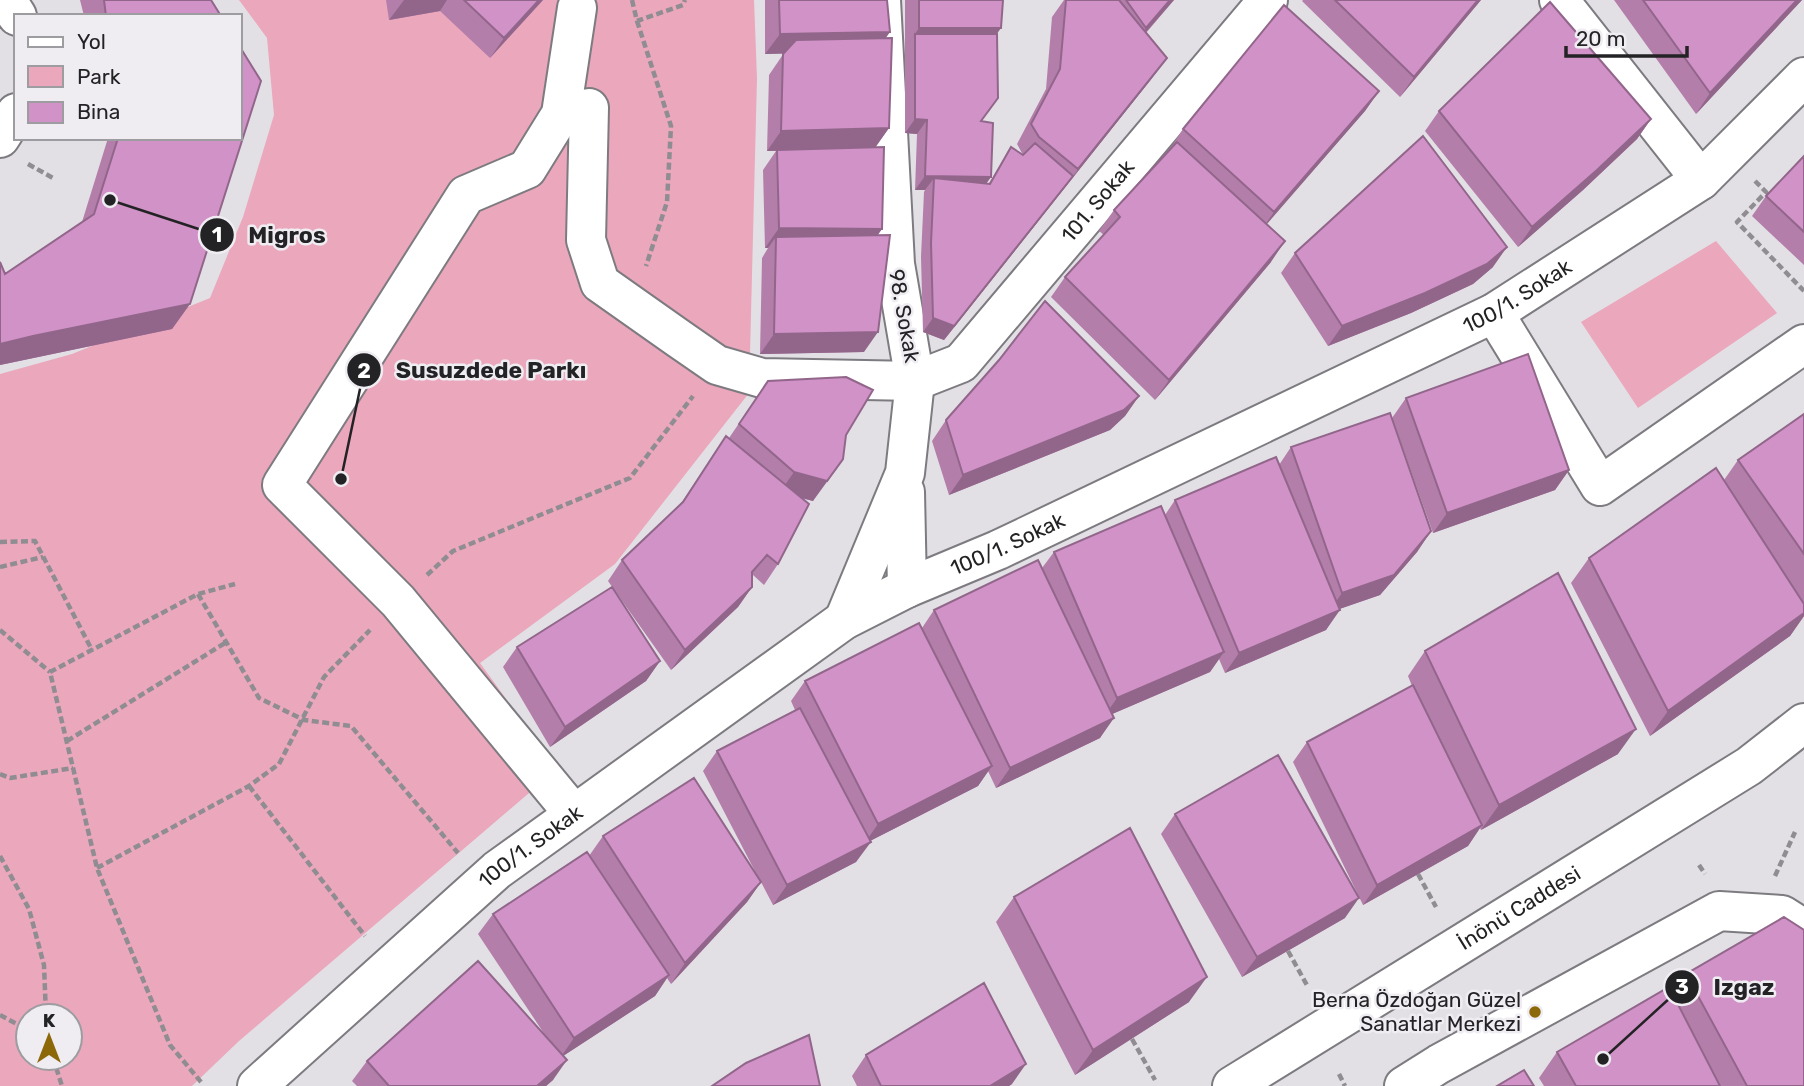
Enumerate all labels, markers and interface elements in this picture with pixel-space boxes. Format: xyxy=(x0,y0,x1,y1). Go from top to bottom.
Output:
legend xyxy=(14,14,242,140)
scale bar xyxy=(1566,14,1687,58)
text: 20 m xyxy=(1576,26,1625,51)
text: Yol xyxy=(77,29,106,54)
text: Park xyxy=(77,64,121,89)
text: Bina xyxy=(77,99,120,124)
street label: 101. Sokak xyxy=(1056,154,1139,247)
callout: Migros xyxy=(200,213,340,257)
text: Migros xyxy=(248,221,326,249)
text: 1 xyxy=(212,222,222,247)
street label: 100/1. Sokak xyxy=(1459,253,1576,338)
street label: 98. Sokak xyxy=(884,267,925,365)
callout: Susuzdede Parkı xyxy=(347,348,600,392)
text: Susuzdede Parkı xyxy=(396,356,586,384)
text: 2 xyxy=(357,358,371,383)
street label: 100/1. Sokak xyxy=(947,507,1069,580)
street label: 100/1. Sokak xyxy=(473,799,587,893)
street label: İnönü Caddesi xyxy=(1453,860,1585,955)
callout: Izgaz xyxy=(1665,965,1789,1009)
text: Izgaz xyxy=(1714,973,1774,1001)
text: 3 xyxy=(1675,974,1689,999)
place label: Berna Özdoğan Güzel Sanatlar Merkezi xyxy=(1312,987,1521,1036)
north arrow xyxy=(14,1002,84,1072)
marker: Berna Özdoğan Güzel Sanatlar Merkezi xyxy=(1527,1004,1543,1020)
text: K xyxy=(43,1009,56,1032)

